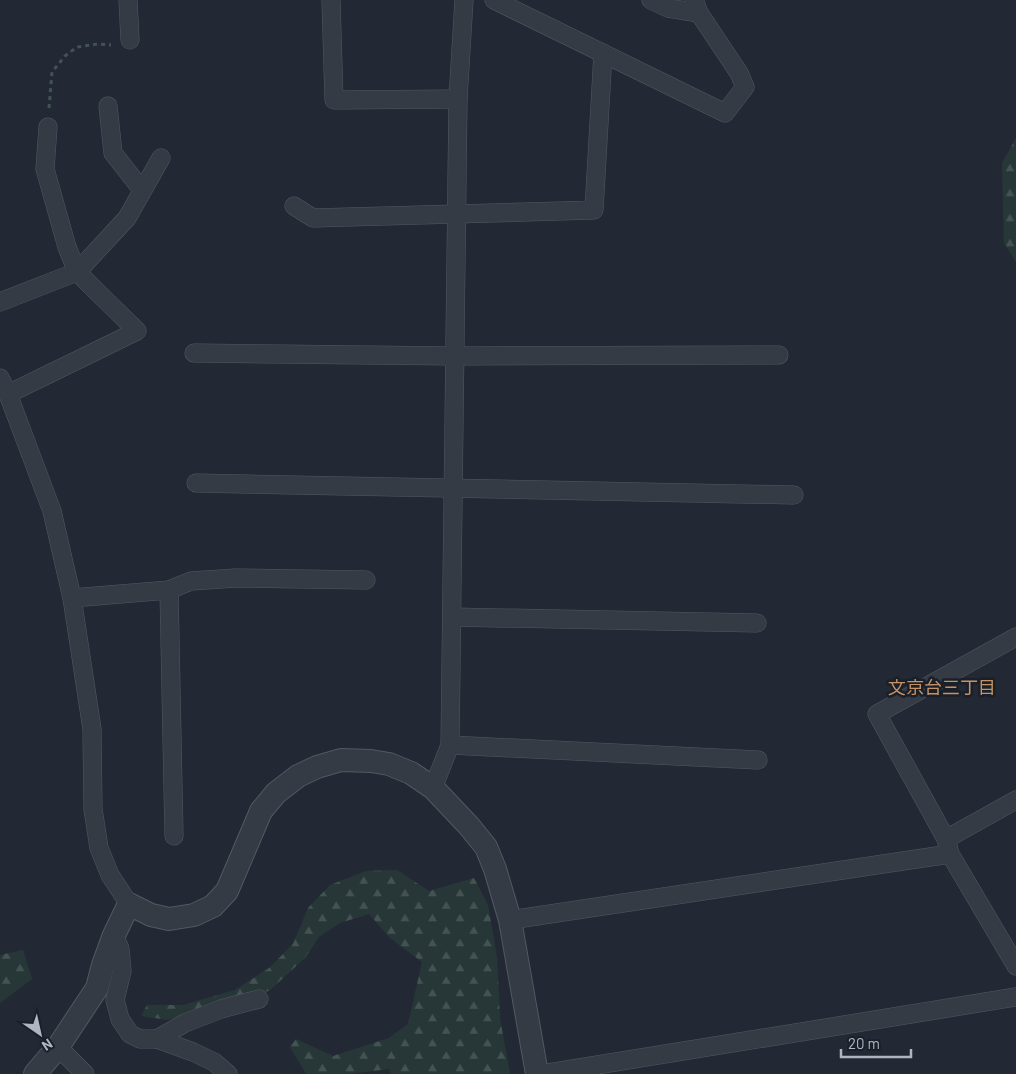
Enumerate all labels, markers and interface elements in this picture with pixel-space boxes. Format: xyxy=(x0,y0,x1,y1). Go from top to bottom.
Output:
district label: 文京台三丁目 xyxy=(888,676,996,698)
north arrow xyxy=(15,1009,65,1059)
scale bar xyxy=(841,1026,911,1058)
text: 20 m xyxy=(848,1034,880,1052)
text: N xyxy=(39,1036,56,1055)

